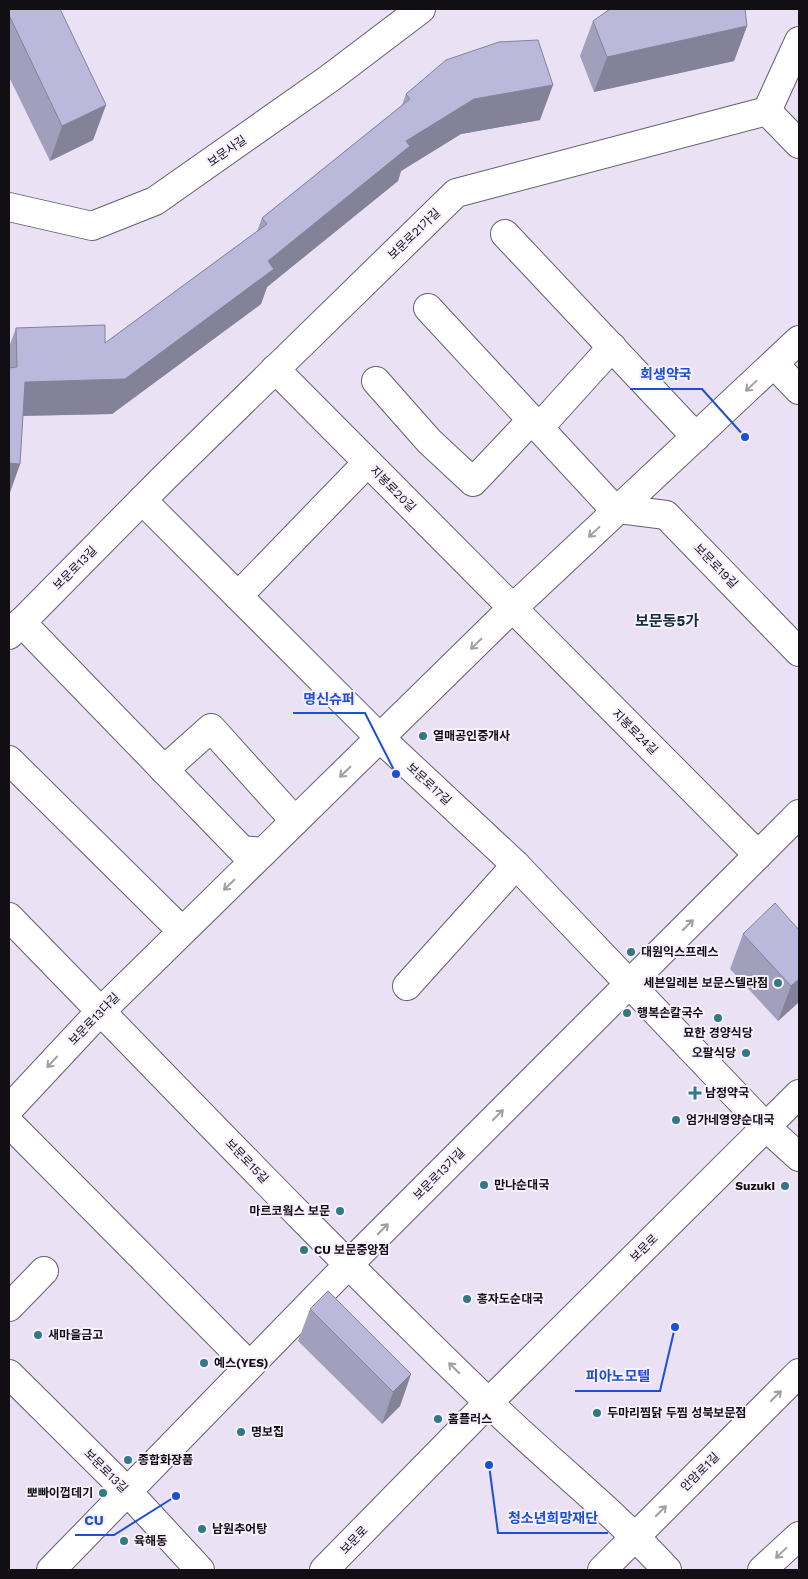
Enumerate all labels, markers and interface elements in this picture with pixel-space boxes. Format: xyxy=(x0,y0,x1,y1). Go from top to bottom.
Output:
street label: 보문사길 xyxy=(205,133,249,169)
street label: 보문로21가길 xyxy=(385,206,443,262)
callout: 회생약국 xyxy=(630,360,702,389)
text: 회생약국 xyxy=(640,366,692,382)
one-way arrow xyxy=(744,380,757,392)
street label: 지봉로20길 xyxy=(367,463,419,515)
one-way arrow xyxy=(587,526,600,538)
street label: 보문로19길 xyxy=(691,541,741,591)
street label: 보문로13길 xyxy=(50,543,100,593)
district label: 보문동5가 xyxy=(635,612,699,630)
one-way arrow xyxy=(469,638,482,650)
callout: 명신슈퍼 xyxy=(293,684,365,713)
text: 명신슈퍼 xyxy=(303,691,355,707)
street label: 지봉로24길 xyxy=(609,706,661,758)
place label: 열매공인중개사 xyxy=(433,729,510,743)
marker: 열매공인중개사 xyxy=(417,730,429,742)
street label: 보문로17길 xyxy=(404,760,454,808)
one-way arrow xyxy=(340,765,352,777)
one-way arrow xyxy=(223,879,235,891)
one-way arrow xyxy=(682,919,694,931)
place label: 대원익스프레스 xyxy=(641,945,718,959)
marker: 대원익스프레스 xyxy=(625,946,637,958)
place label: 세븐일레븐 보문스텔라점 xyxy=(643,976,768,990)
marker: 세븐일레븐 보문스텔라점 xyxy=(772,977,784,989)
street label: 보문로13다길 xyxy=(66,990,122,1048)
place label: 행복손칼국수 xyxy=(637,1006,703,1020)
marker: 행복손칼국수 xyxy=(621,1007,633,1019)
marker: 묘한 경양식당 xyxy=(712,1012,724,1024)
place label: 묘한 경양식당 xyxy=(683,1026,753,1040)
place label: 오팔식당 xyxy=(692,1046,736,1060)
marker: 오팔식당 xyxy=(740,1047,752,1059)
one-way arrow xyxy=(46,1056,58,1068)
place label: 남정약국 xyxy=(705,1086,749,1100)
marker: 남정약국 xyxy=(689,1087,701,1099)
one-way arrow xyxy=(492,1108,504,1121)
place label: 엄가네영양순대국 xyxy=(686,1113,774,1127)
marker: 엄가네영양순대국 xyxy=(670,1114,682,1126)
street label: 보문로15길 xyxy=(223,1136,271,1186)
street label: 보문로13가길 xyxy=(410,1145,468,1203)
place label: 만나순대국 xyxy=(494,1178,549,1192)
marker: 만나순대국 xyxy=(478,1179,490,1191)
place label: Suzuki xyxy=(735,1179,775,1193)
marker: Suzuki xyxy=(779,1180,791,1192)
place label: 마르코웤스 보문 xyxy=(249,1204,330,1218)
marker: 마르코웤스 보문 xyxy=(334,1205,346,1217)
one-way arrow xyxy=(377,1223,389,1236)
street label: 보문로 xyxy=(627,1231,661,1265)
place label: CU 보문중앙점 xyxy=(314,1243,389,1257)
marker: CU 보문중앙점 xyxy=(298,1244,310,1256)
place label: 홍자도순대국 xyxy=(477,1292,543,1306)
marker: 홍자도순대국 xyxy=(461,1293,473,1305)
place label: 새마을금고 xyxy=(48,1328,103,1342)
marker: 새마을금고 xyxy=(32,1329,44,1341)
place label: 예스(YES) xyxy=(214,1356,269,1370)
marker: 예스(YES) xyxy=(198,1357,210,1369)
one-way arrow xyxy=(447,1362,460,1374)
callout: 피아노모텔 xyxy=(575,1362,660,1391)
text: 피아노모텔 xyxy=(586,1368,650,1384)
one-way arrow xyxy=(770,1390,782,1403)
place label: 두마리찜닭 두찜 성북보문점 xyxy=(607,1406,746,1420)
marker: 두마리찜닭 두찜 성북보문점 xyxy=(591,1407,603,1419)
place label: 홈플러스 xyxy=(448,1412,492,1426)
marker: 홈플러스 xyxy=(432,1413,444,1425)
place label: 명보집 xyxy=(251,1425,284,1439)
marker: 명보집 xyxy=(235,1426,247,1438)
street label: 보문로13길 xyxy=(81,1446,131,1496)
street label: 안암로1길 xyxy=(678,1450,722,1494)
place label: 종합화장품 xyxy=(138,1453,193,1467)
marker: 종합화장품 xyxy=(122,1454,134,1466)
place label: 뽀빠이껍데기 xyxy=(27,1486,93,1500)
marker: 뽀빠이껍데기 xyxy=(97,1487,109,1499)
callout: 청소년희망재단 xyxy=(498,1504,608,1533)
one-way arrow xyxy=(655,1505,667,1517)
callout: CU xyxy=(75,1506,114,1535)
text: 청소년희망재단 xyxy=(508,1510,598,1526)
text: CU xyxy=(84,1512,104,1528)
place label: 남원추어탕 xyxy=(212,1522,267,1536)
marker: 남원추어탕 xyxy=(196,1523,208,1535)
street label: 보문로 xyxy=(337,1523,371,1557)
place label: 육해동 xyxy=(134,1534,167,1548)
marker: 육해동 xyxy=(118,1535,130,1547)
one-way arrow xyxy=(774,1547,787,1559)

